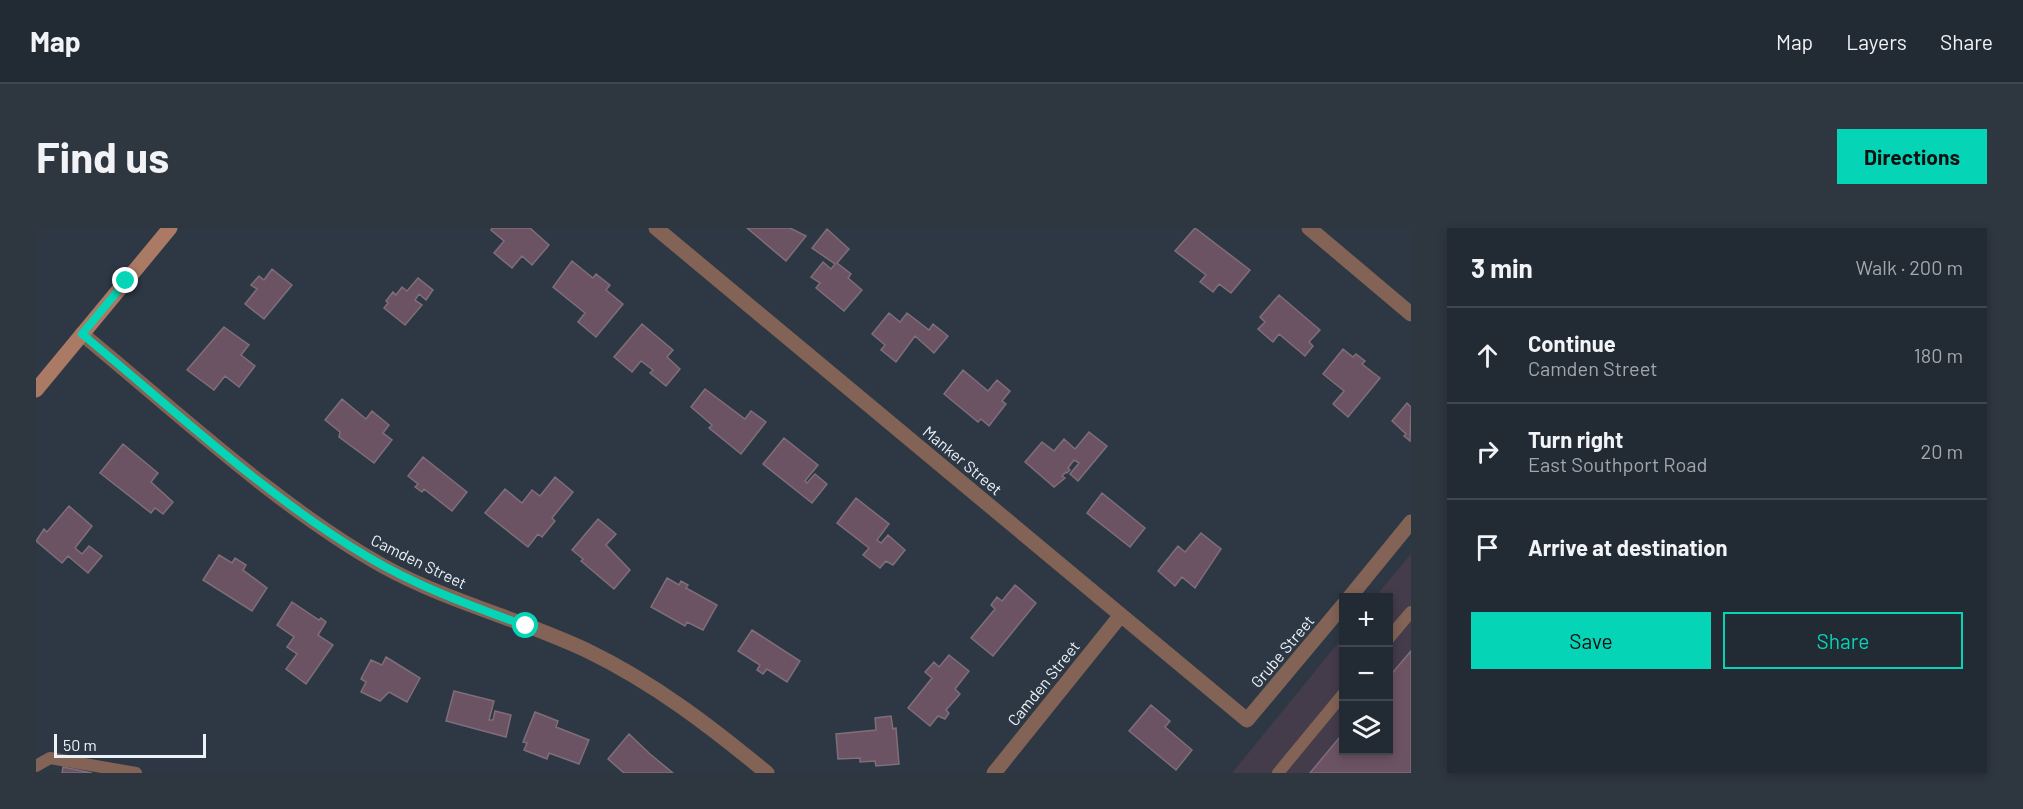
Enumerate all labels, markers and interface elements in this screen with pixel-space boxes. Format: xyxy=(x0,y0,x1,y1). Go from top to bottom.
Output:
text: Map xyxy=(30,24,81,58)
text: Map xyxy=(1776,29,1813,54)
text: Layers xyxy=(1846,29,1907,54)
text: Share xyxy=(1940,29,1993,54)
button: Directions xyxy=(1837,129,1987,184)
text: Find us xyxy=(36,131,169,181)
text: 3 min xyxy=(1471,252,1533,283)
text: Walk · 200 m xyxy=(1855,255,1963,279)
route end xyxy=(112,267,138,293)
text: Continue xyxy=(1528,330,1616,356)
icon: ahead xyxy=(1471,339,1504,372)
text: 180 m xyxy=(1914,343,1963,367)
text: Camden Street xyxy=(1528,356,1658,380)
street label: Manker Street xyxy=(920,421,1006,499)
text: Turn right xyxy=(1528,426,1623,452)
icon: right xyxy=(1471,435,1504,468)
text: 20 m xyxy=(1920,439,1963,463)
text: East Southport Road xyxy=(1528,452,1707,476)
street label: Camden Street xyxy=(368,530,470,592)
icon: arrive xyxy=(1471,531,1504,564)
text: Arrive at destination xyxy=(1528,534,1727,560)
map controls xyxy=(1339,593,1393,755)
button: + xyxy=(1339,593,1393,647)
street label: Grube Street xyxy=(1246,611,1318,691)
route start xyxy=(512,612,538,638)
button: Save xyxy=(1471,612,1711,669)
button: Share xyxy=(1723,612,1963,669)
street label: Camden Street xyxy=(1003,637,1083,729)
button: − xyxy=(1339,647,1393,701)
button: layers xyxy=(1339,701,1393,755)
scale bar xyxy=(54,731,206,758)
text: 50 m xyxy=(63,735,97,754)

